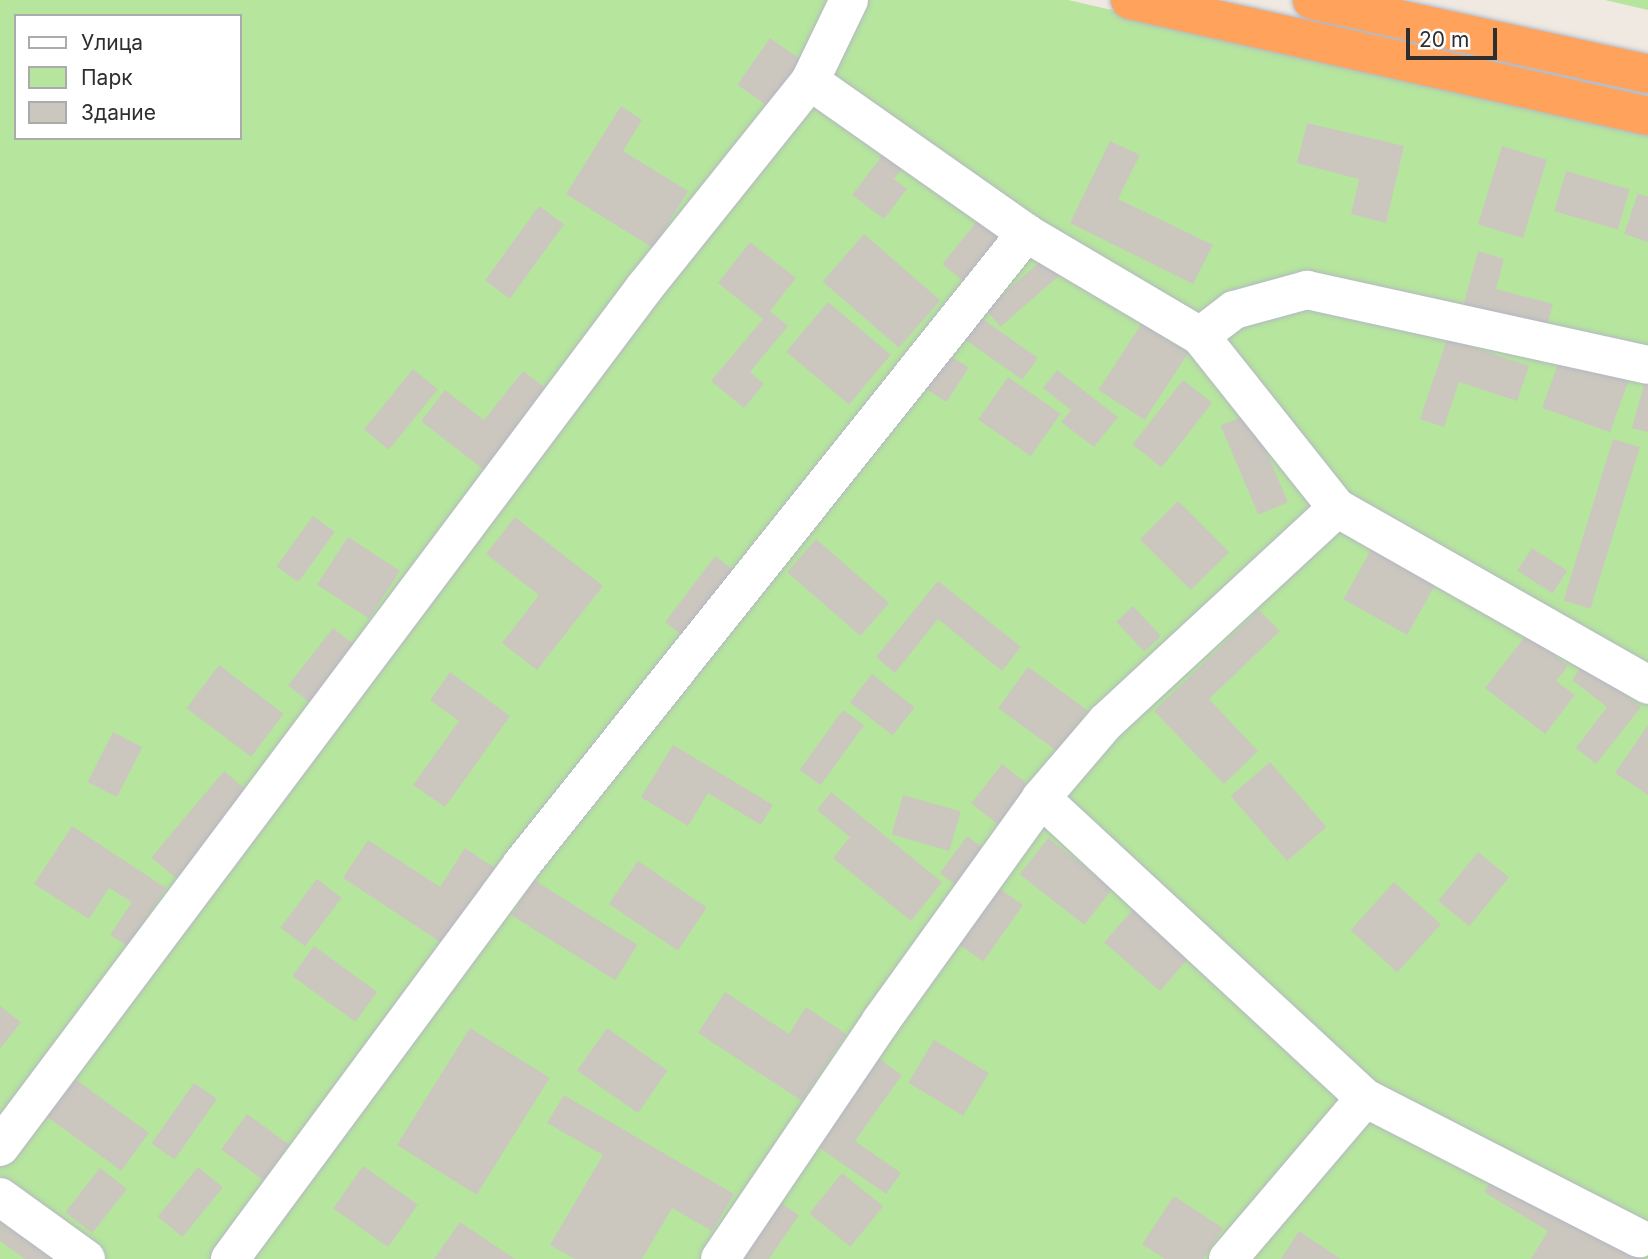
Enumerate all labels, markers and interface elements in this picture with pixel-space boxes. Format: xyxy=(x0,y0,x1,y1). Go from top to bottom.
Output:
legend xyxy=(14,14,242,140)
scale bar xyxy=(1410,14,1501,58)
text: 20 m xyxy=(1419,27,1469,52)
text: Улица xyxy=(81,30,143,55)
text: Парк xyxy=(81,65,133,90)
text: Здание xyxy=(81,100,156,125)

